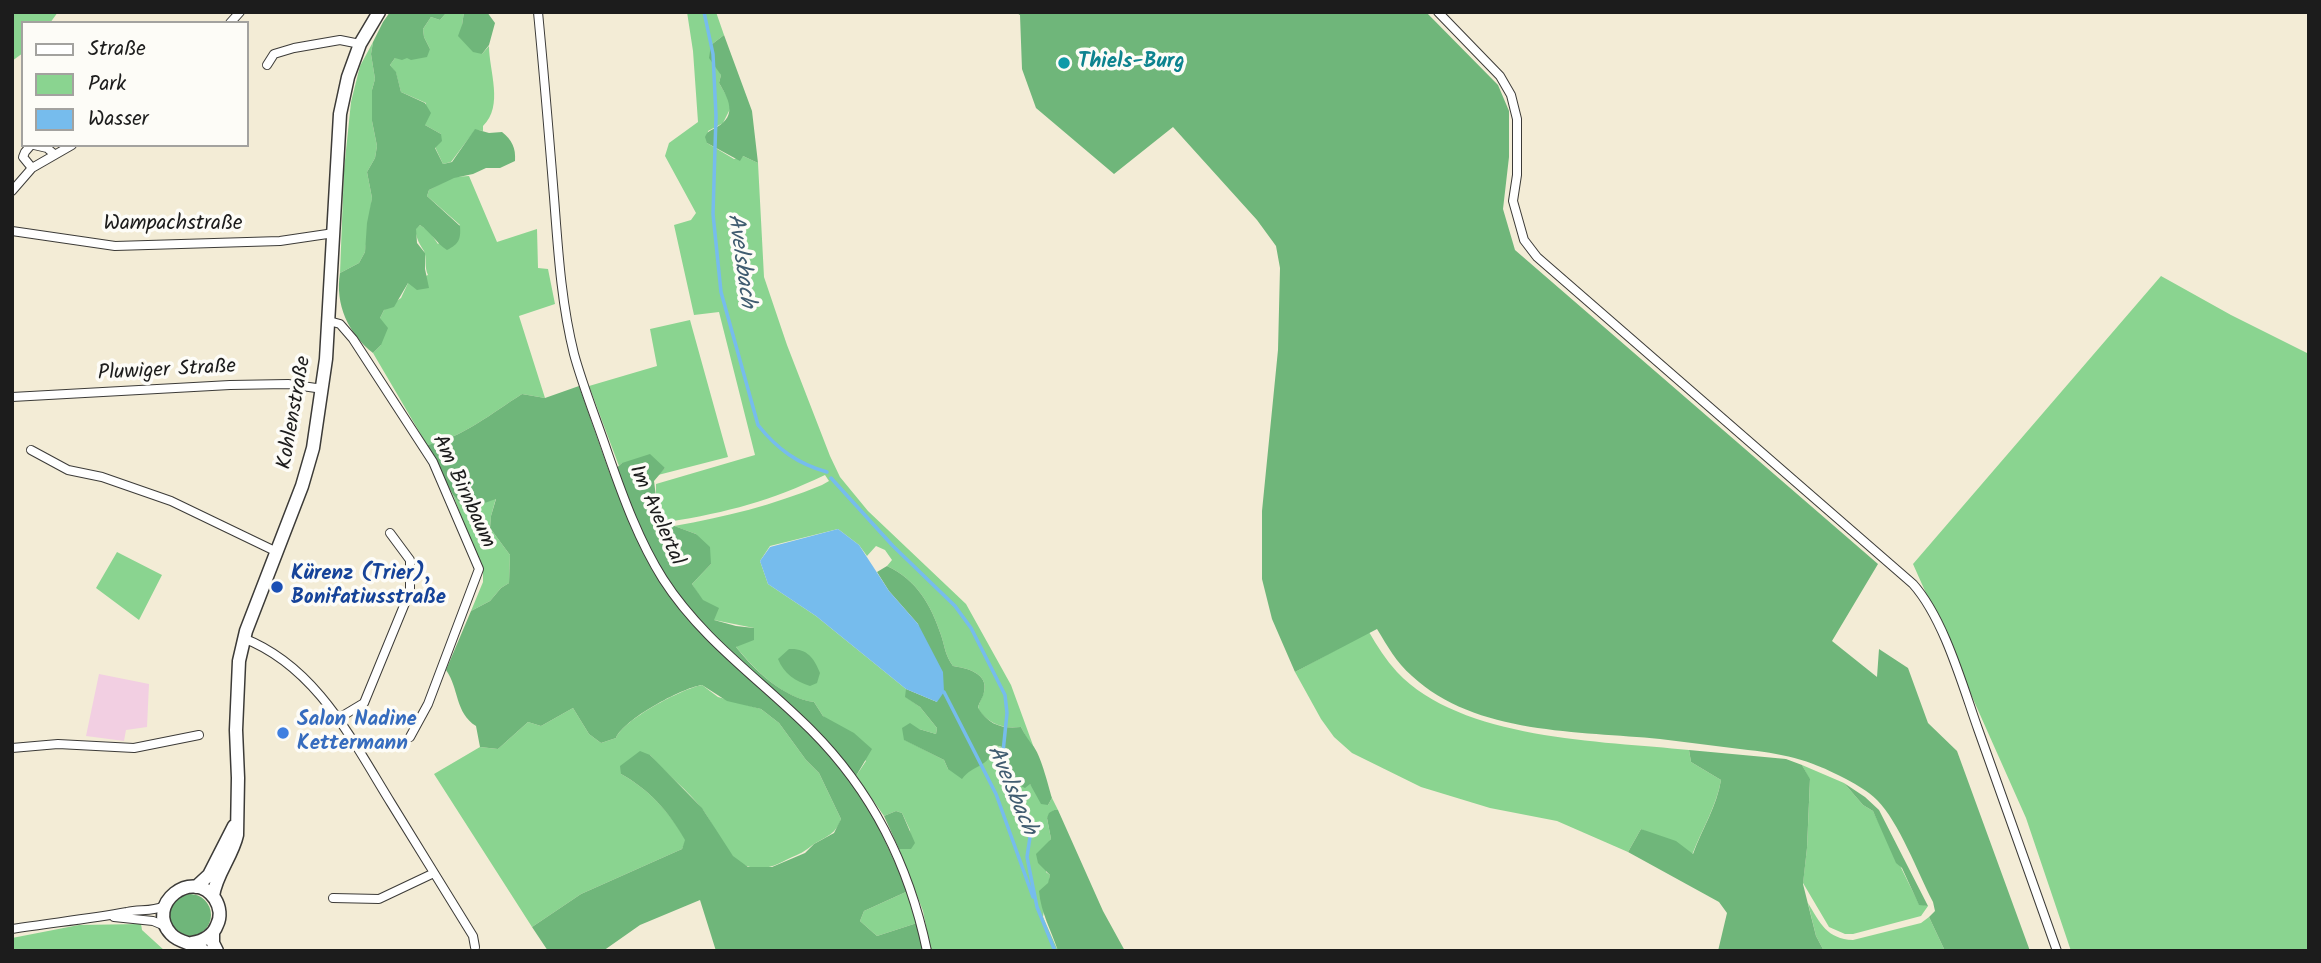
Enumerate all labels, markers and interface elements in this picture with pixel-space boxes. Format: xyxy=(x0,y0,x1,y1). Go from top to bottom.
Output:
legend xyxy=(21,21,248,147)
text: Straße xyxy=(88,33,146,66)
place label: Thiels-Burg xyxy=(1078,50,1185,76)
marker: Thiels-Burg xyxy=(1056,55,1072,71)
text: Park xyxy=(88,68,126,101)
text: Wasser xyxy=(88,103,149,136)
street label: Wampachstraße xyxy=(103,212,243,238)
water label: Avelsbach xyxy=(719,212,759,310)
street label: Kohlenstraße xyxy=(274,354,318,472)
street label: Pluwiger Straße xyxy=(97,356,237,388)
street label: Am Birnbaum xyxy=(425,431,499,553)
street label: Im Avelertal xyxy=(622,462,688,570)
place label: Kürenz (Trier), Bonifatiusstraße xyxy=(291,562,446,612)
marker: Kürenz (Trier), Bonifatiusstraße xyxy=(269,579,285,595)
place label: Salon Nadine Kettermann xyxy=(297,708,417,758)
marker: Salon Nadine Kettermann xyxy=(275,725,291,741)
water label: Avelsbach xyxy=(979,742,1041,840)

